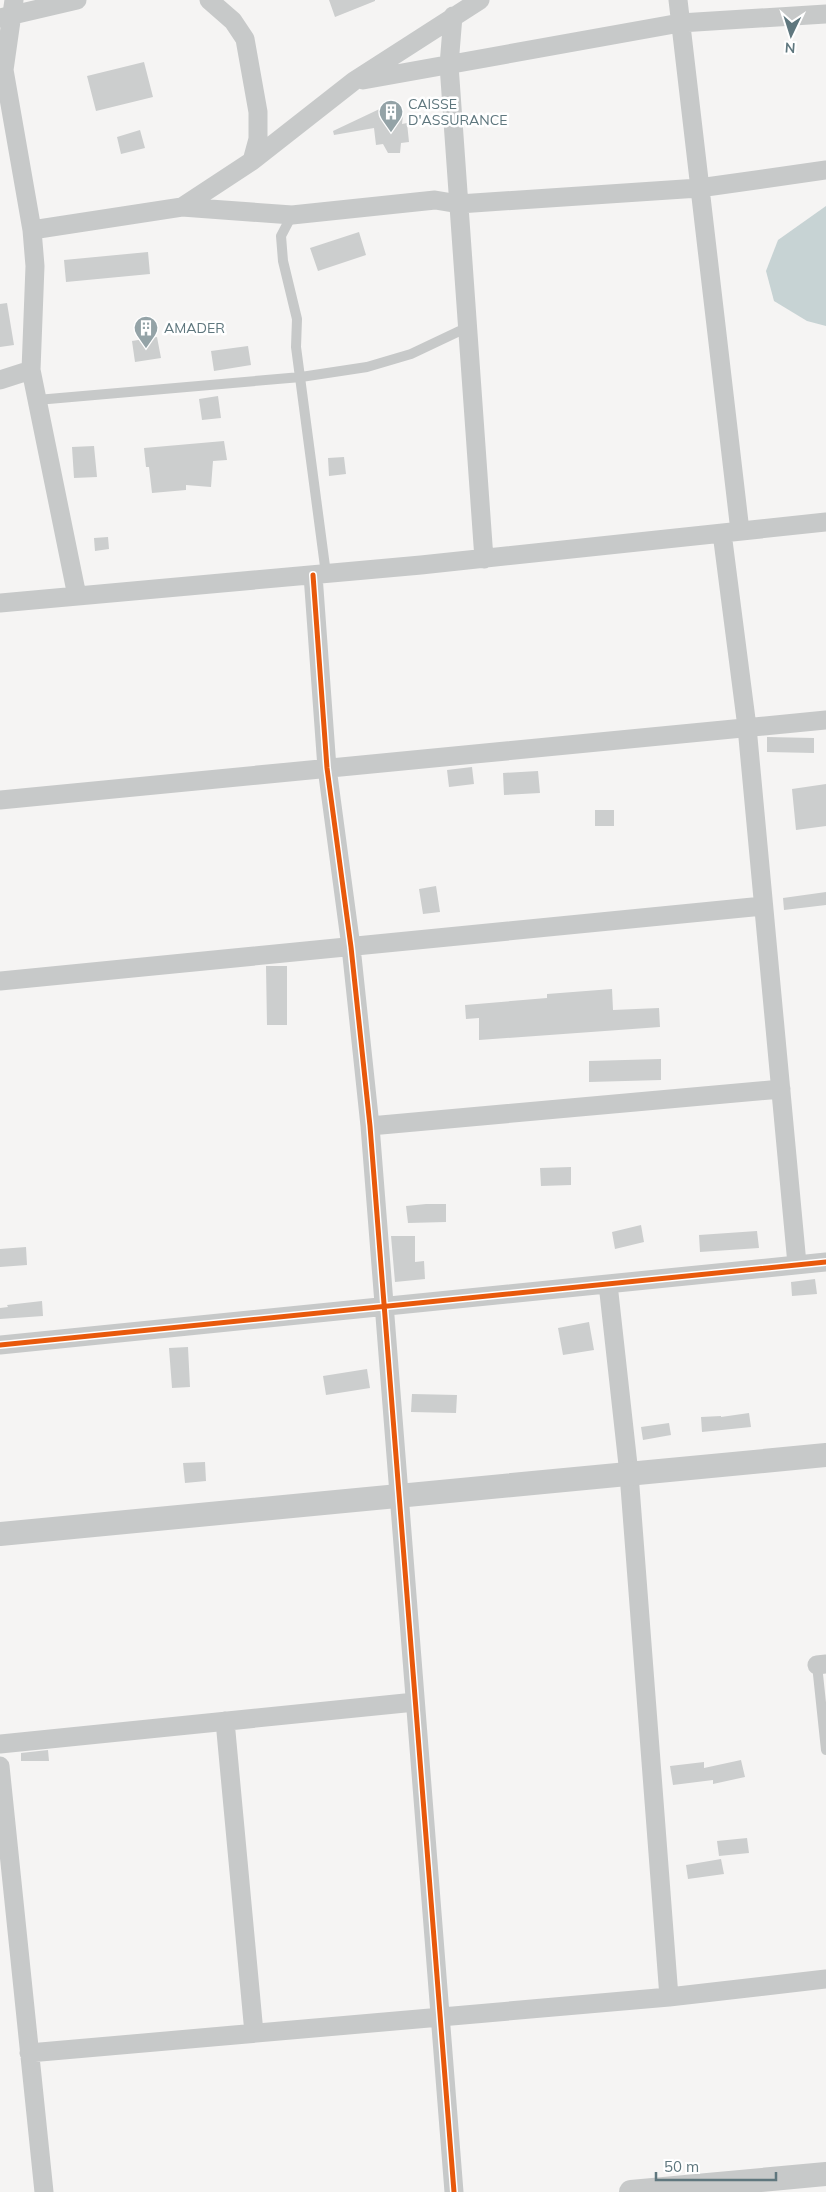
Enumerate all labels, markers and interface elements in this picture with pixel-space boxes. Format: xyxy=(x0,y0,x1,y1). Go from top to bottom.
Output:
north arrow xyxy=(766,10,816,60)
text: N xyxy=(784,39,796,57)
place label: CAISSE D'ASSURANCE xyxy=(408,95,508,129)
building icon: CAISSE D'ASSURANCE xyxy=(378,99,404,133)
building icon: AMADER xyxy=(133,315,159,349)
place label: AMADER xyxy=(164,319,225,337)
scale bar xyxy=(656,2150,776,2182)
text: 50 m xyxy=(664,2157,699,2176)

